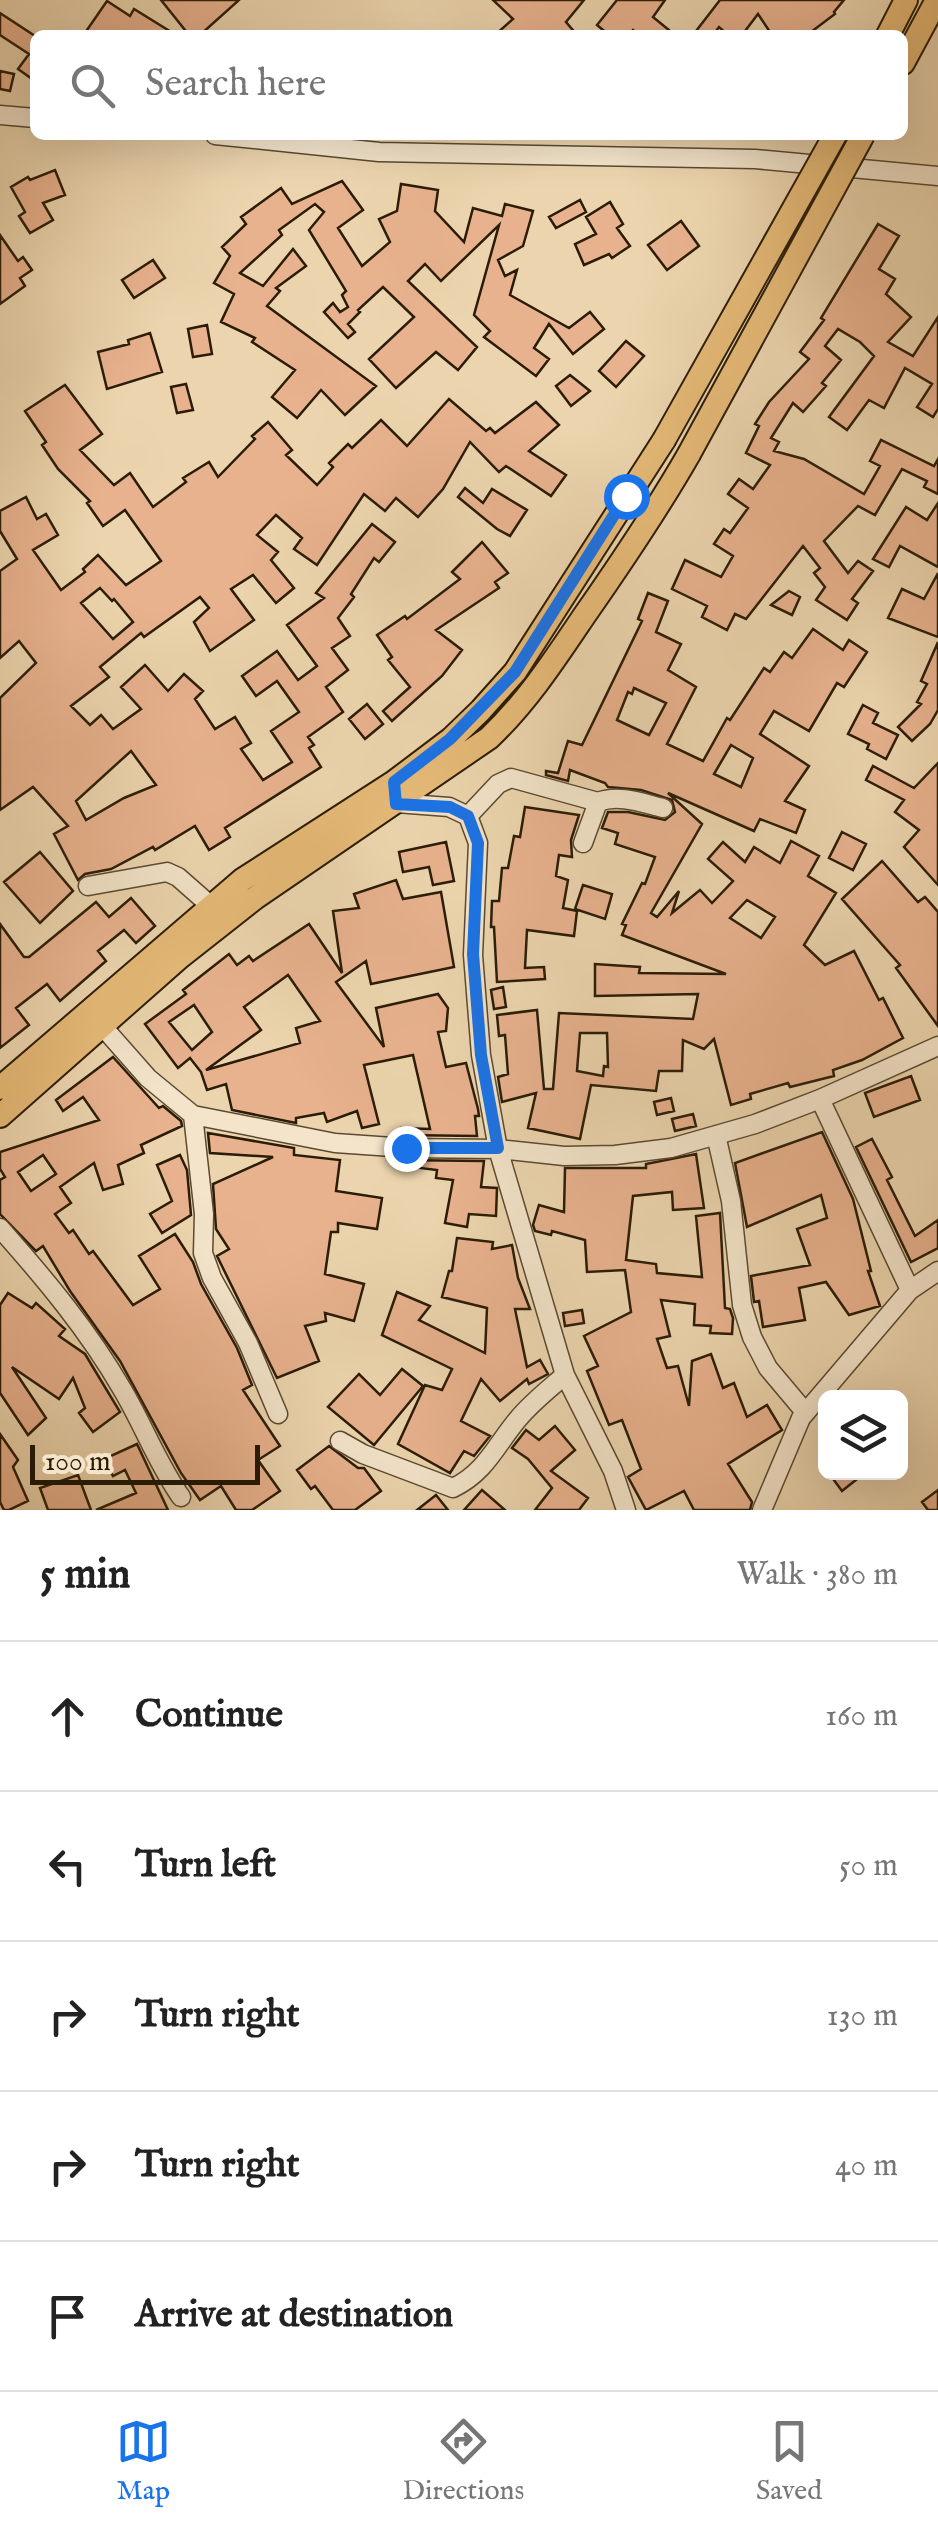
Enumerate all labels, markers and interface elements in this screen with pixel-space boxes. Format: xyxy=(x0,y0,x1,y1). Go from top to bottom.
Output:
search box xyxy=(30,30,908,140)
icon: search xyxy=(65,58,120,113)
text: Search here xyxy=(145,61,326,109)
route start xyxy=(604,474,650,520)
route end xyxy=(384,1126,430,1172)
map controls xyxy=(818,1390,908,1480)
button: layers xyxy=(818,1390,908,1480)
scale bar xyxy=(30,1440,260,1484)
text: 100 m xyxy=(45,1445,111,1480)
text: 5 min xyxy=(40,1549,130,1602)
text: Walk · 380 m xyxy=(737,1555,898,1596)
icon: ahead xyxy=(40,1689,95,1744)
text: Continue xyxy=(135,1692,283,1740)
text: 160 m xyxy=(825,1696,898,1737)
icon: left xyxy=(40,1839,95,1894)
text: Turn left xyxy=(135,1842,276,1890)
text: 50 m xyxy=(839,1846,898,1887)
icon: right xyxy=(40,1989,95,2044)
text: Turn right xyxy=(135,1992,299,2040)
text: 130 m xyxy=(827,1996,898,2037)
icon: right xyxy=(40,2139,95,2194)
text: Turn right xyxy=(135,2142,299,2190)
text: 40 m xyxy=(835,2146,898,2187)
icon: arrive xyxy=(40,2289,95,2344)
text: Arrive at destination xyxy=(135,2292,453,2340)
tab: Map xyxy=(116,2414,171,2509)
tab: Directions xyxy=(402,2414,524,2509)
tab: Saved xyxy=(756,2414,822,2509)

